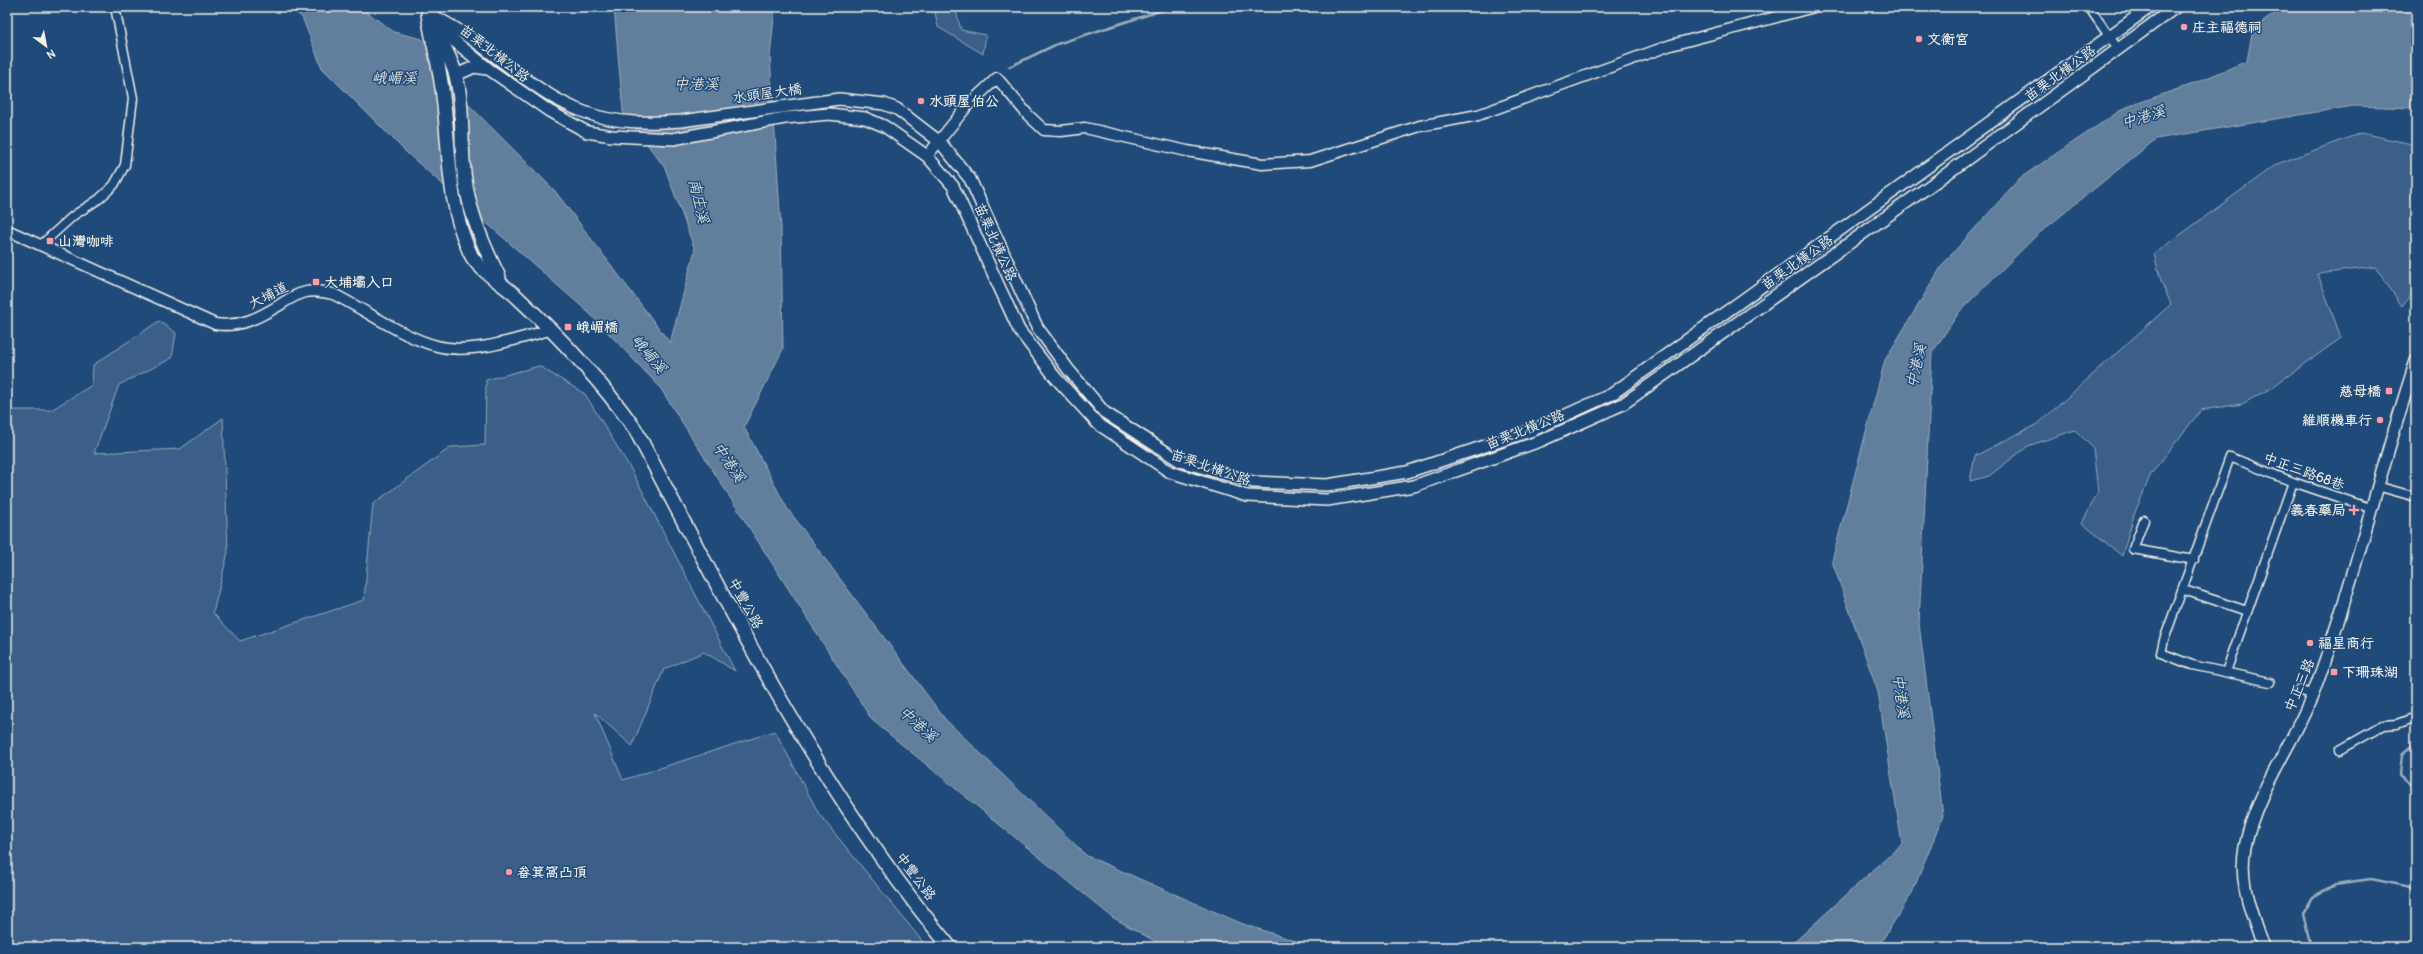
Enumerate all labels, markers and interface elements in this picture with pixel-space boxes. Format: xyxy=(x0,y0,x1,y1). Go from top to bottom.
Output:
place label: 庄主福德祠 xyxy=(2192,19,2262,36)
street label: 苗栗北橫公路 xyxy=(456,21,533,86)
marker: 庄主福德祠 xyxy=(2179,22,2189,32)
north arrow xyxy=(26,26,66,66)
place label: 文衡宮 xyxy=(1927,31,1969,48)
marker: 文衡宮 xyxy=(1914,34,1924,44)
street label: 苗栗北橫公路 xyxy=(2021,42,2099,105)
text: N xyxy=(44,47,58,62)
water label: 峨嵋溪 xyxy=(371,69,417,88)
water label: 中港溪 xyxy=(673,75,719,94)
street label: 水頭屋大橋 xyxy=(731,80,803,107)
place label: 水頭屋伯公 xyxy=(929,93,999,110)
marker: 水頭屋伯公 xyxy=(916,96,926,106)
water label: 中港溪 xyxy=(2119,102,2168,133)
water label: 南庄溪 xyxy=(684,177,713,226)
street label: 苗栗北橫公路 xyxy=(971,200,1020,284)
street label: 苗栗北橫公路 xyxy=(1758,231,1837,293)
place label: 山灣咖啡 xyxy=(58,233,114,250)
marker: 山灣咖啡 xyxy=(45,236,55,246)
place label: 大埔壩入口 xyxy=(324,274,394,291)
marker: 大埔壩入口 xyxy=(311,277,321,287)
street label: 大埔道 xyxy=(246,278,291,313)
place label: 峨嵋橋 xyxy=(576,319,618,336)
marker: 峨嵋橋 xyxy=(563,322,573,332)
water label: 峨嵋溪 xyxy=(627,331,671,378)
water label: 中港溪 xyxy=(1903,341,1931,390)
place label: 慈母橋 xyxy=(2339,383,2381,400)
marker: 慈母橋 xyxy=(2384,386,2394,396)
street label: 苗栗北橫公路 xyxy=(1483,406,1567,453)
place label: 維順機車行 xyxy=(2302,412,2372,429)
marker: 維順機車行 xyxy=(2375,415,2385,425)
water label: 中港溪 xyxy=(708,438,750,487)
street label: 苗栗北橫公路 xyxy=(1168,446,1253,489)
street label: 中正三路68巷 xyxy=(2261,449,2348,494)
place label: 義春藥局 xyxy=(2290,502,2346,519)
marker: 義春藥局 xyxy=(2349,505,2359,515)
street label: 中豐公路 xyxy=(725,575,767,632)
place label: 福星商行 xyxy=(2318,635,2374,652)
marker: 福星商行 xyxy=(2305,638,2315,648)
street label: 中正三路 xyxy=(2281,656,2318,714)
place label: 下珊珠湖 xyxy=(2342,664,2398,681)
marker: 下珊珠湖 xyxy=(2329,667,2339,677)
water label: 中港溪 xyxy=(1888,672,1913,721)
water label: 中港溪 xyxy=(895,702,941,747)
street label: 中豐公路 xyxy=(892,849,939,904)
place label: 畚箕窩凸頂 xyxy=(516,864,587,881)
marker: 畚箕窩凸頂 xyxy=(504,867,514,877)

